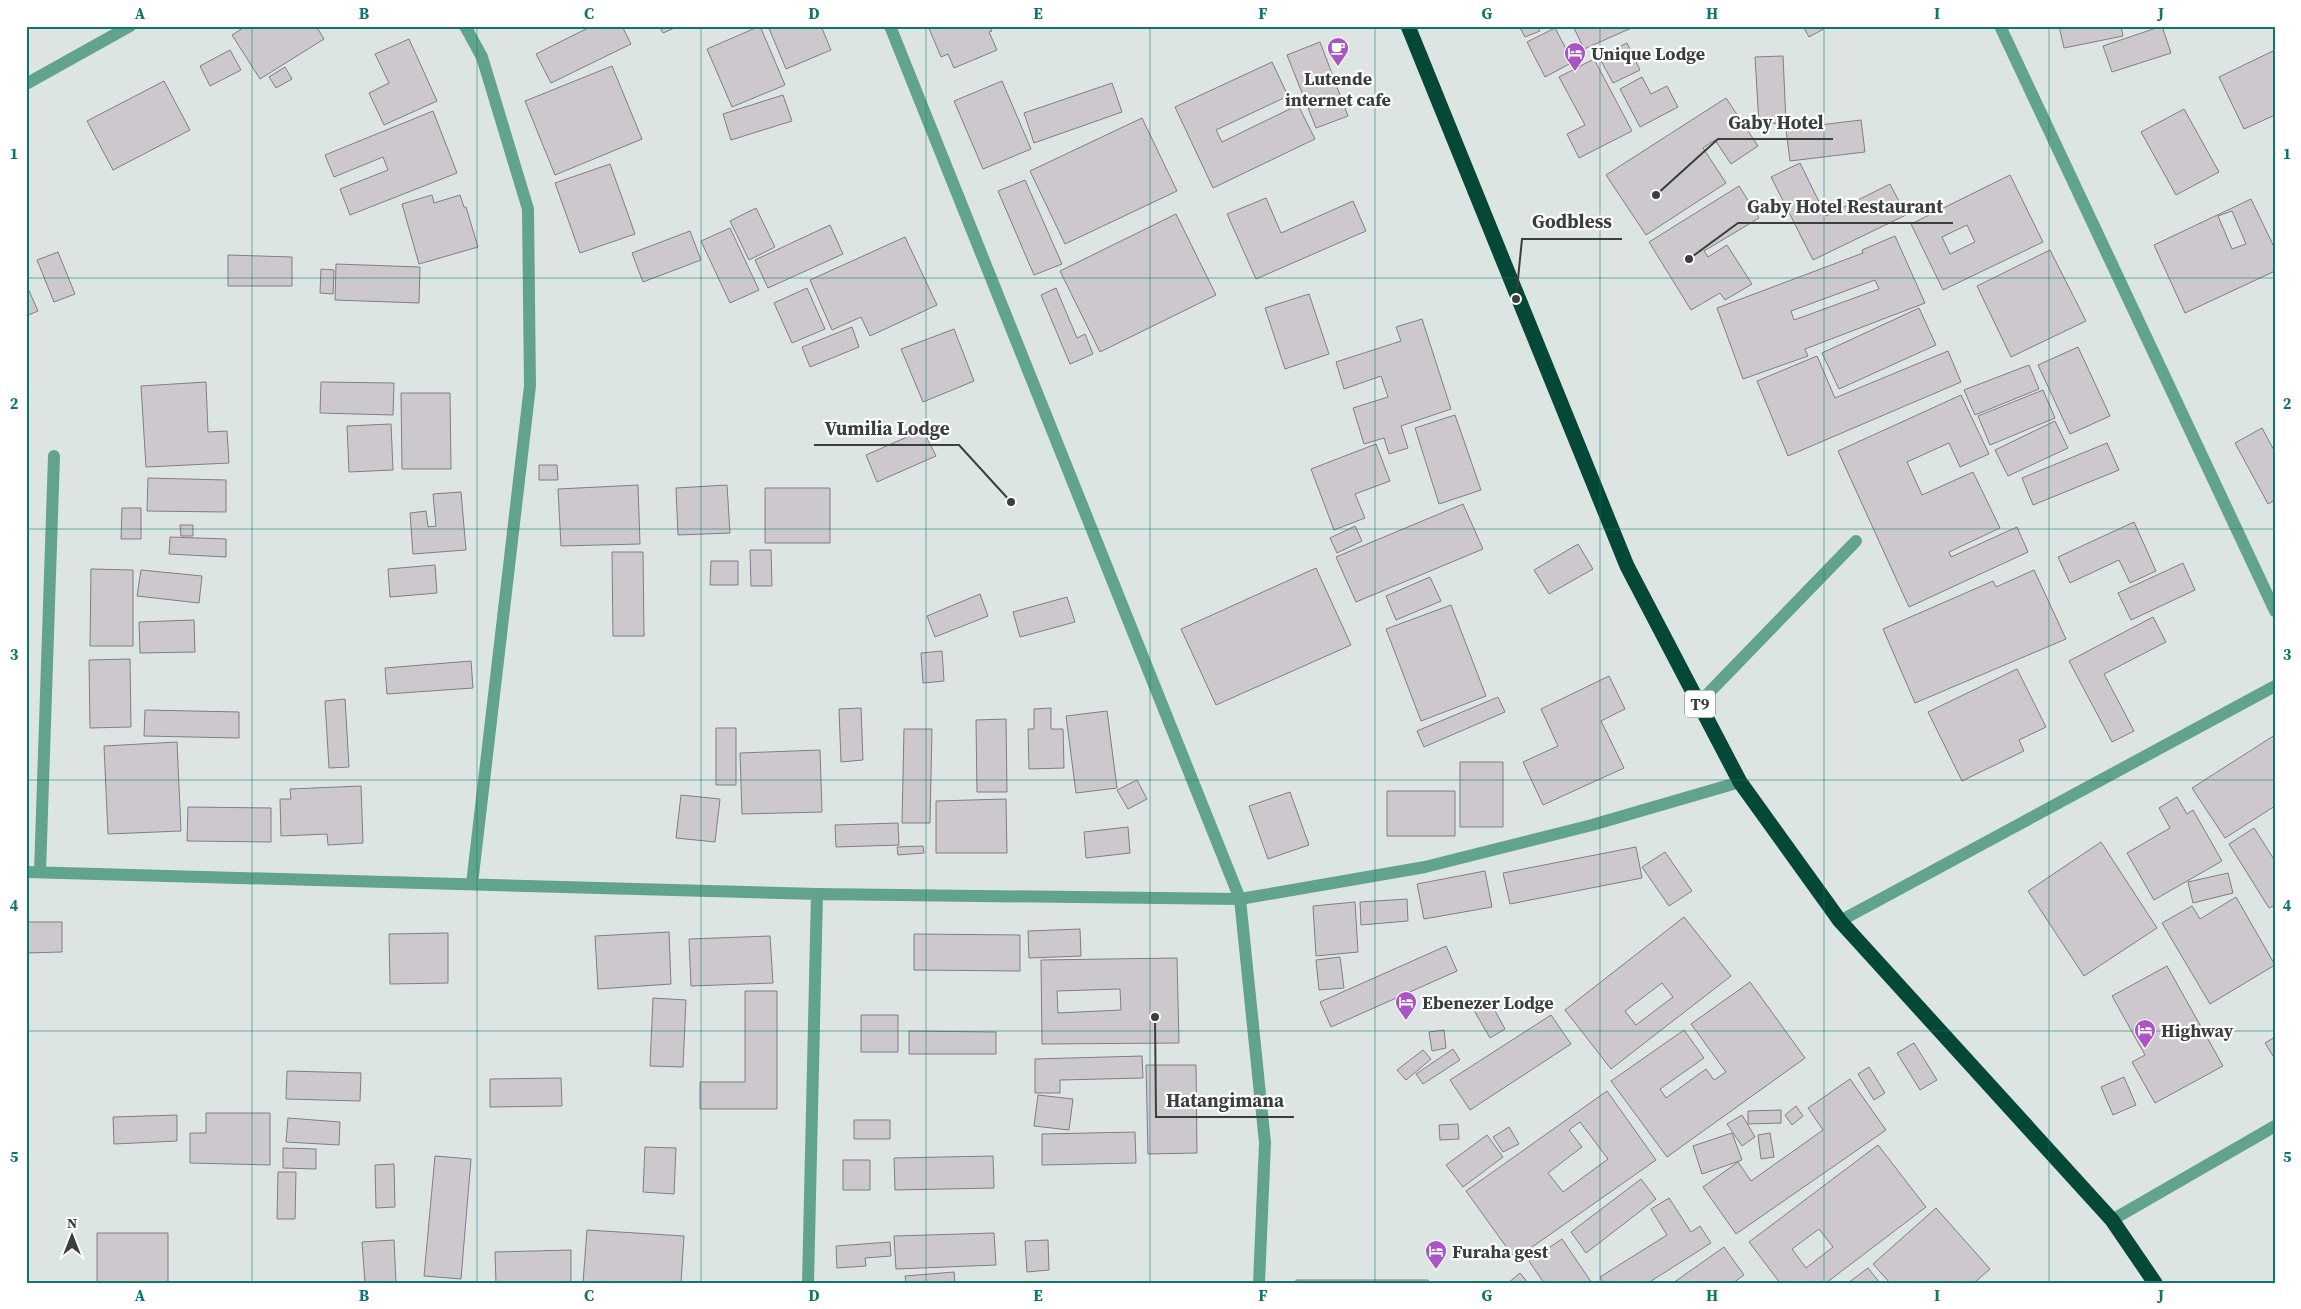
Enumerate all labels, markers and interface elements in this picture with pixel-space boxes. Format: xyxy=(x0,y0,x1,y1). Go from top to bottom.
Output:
text: A xyxy=(135,2,146,24)
text: B xyxy=(359,2,370,24)
text: C xyxy=(584,2,594,24)
text: D xyxy=(808,2,820,24)
text: E xyxy=(1033,2,1043,24)
text: F xyxy=(1258,2,1268,24)
text: G xyxy=(1482,2,1493,24)
text: H xyxy=(1706,2,1718,24)
text: I xyxy=(1934,2,1940,24)
text: J xyxy=(2157,2,2164,24)
cafe icon: Lutende internet cafe xyxy=(1326,36,1350,67)
hotel icon: Unique Lodge xyxy=(1563,41,1587,72)
place label: Unique Lodge xyxy=(1591,41,1705,66)
place label: Lutende internet cafe xyxy=(1285,66,1391,112)
callout: Gaby Hotel xyxy=(1718,105,1833,139)
text: Gaby Hotel xyxy=(1728,109,1824,135)
text: 1 xyxy=(10,142,18,164)
text: 1 xyxy=(2283,142,2291,164)
callout: Gaby Hotel Restaurant xyxy=(1738,189,1953,223)
text: Gaby Hotel Restaurant xyxy=(1747,193,1943,219)
callout: Godbless xyxy=(1522,205,1622,239)
text: Godbless xyxy=(1532,208,1612,234)
text: 2 xyxy=(10,392,19,414)
text: 2 xyxy=(2283,392,2292,414)
callout: Vumilia Lodge xyxy=(814,411,959,445)
text: Vumilia Lodge xyxy=(824,415,950,441)
text: 3 xyxy=(10,643,19,665)
text: 3 xyxy=(2283,643,2292,665)
road number: T9 xyxy=(1685,691,1715,718)
text: 4 xyxy=(10,894,19,916)
text: 4 xyxy=(2283,894,2292,916)
hotel icon: Ebenezer Lodge xyxy=(1394,990,1418,1021)
place label: Ebenezer Lodge xyxy=(1422,990,1554,1015)
hotel icon: Highway xyxy=(2133,1018,2157,1049)
place label: Highway xyxy=(2161,1018,2234,1043)
callout: Hatangimana xyxy=(1156,1083,1294,1117)
text: Hatangimana xyxy=(1166,1087,1285,1113)
text: 5 xyxy=(10,1145,19,1167)
text: 5 xyxy=(2283,1145,2292,1167)
north arrow xyxy=(48,1212,98,1262)
text: N xyxy=(67,1213,77,1233)
hotel icon: Furaha gest xyxy=(1424,1239,1448,1270)
place label: Furaha gest xyxy=(1452,1239,1549,1264)
text: A xyxy=(135,1284,146,1306)
text: B xyxy=(359,1284,370,1306)
text: C xyxy=(584,1284,594,1306)
text: D xyxy=(808,1284,820,1306)
text: E xyxy=(1033,1284,1043,1306)
text: F xyxy=(1258,1284,1268,1306)
text: G xyxy=(1482,1284,1493,1306)
text: H xyxy=(1706,1284,1718,1306)
text: I xyxy=(1934,1284,1940,1306)
text: J xyxy=(2157,1284,2164,1306)

